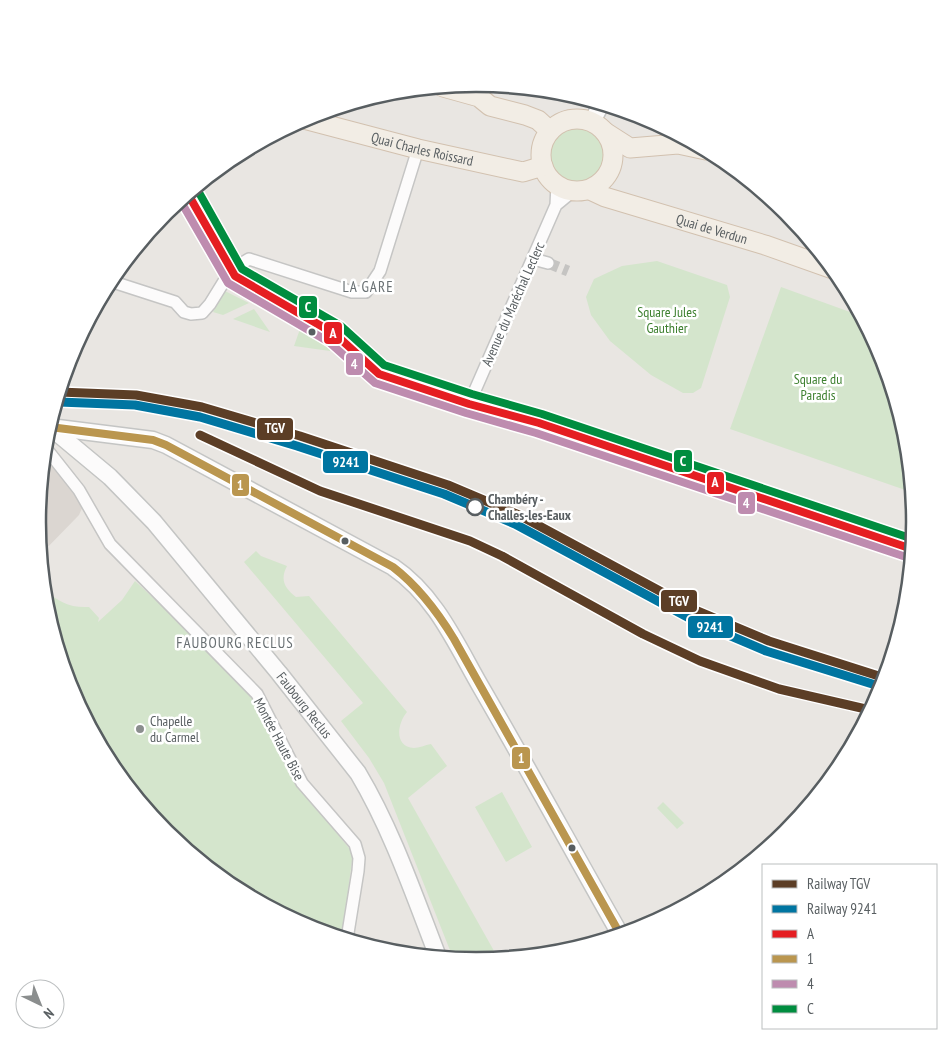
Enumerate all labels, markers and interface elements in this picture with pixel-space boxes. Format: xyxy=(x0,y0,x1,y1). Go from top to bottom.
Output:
street label: Quai Charles Roissard xyxy=(369,128,475,170)
street label: Quai de Verdun xyxy=(674,210,750,248)
street label: Avenue du Maréchal Leclerc xyxy=(477,239,549,369)
district label: LA GARE xyxy=(342,277,394,296)
line badge: C xyxy=(298,295,318,319)
text: C xyxy=(305,298,312,316)
park label: Square Jules Gauthier xyxy=(637,303,697,337)
line badge: A xyxy=(323,321,343,345)
text: A xyxy=(328,324,337,342)
unlabelled marker xyxy=(307,327,317,337)
line badge: 4 xyxy=(345,352,364,376)
text: 4 xyxy=(351,355,358,373)
park label: Square du Paradis xyxy=(794,370,842,404)
line badge: TGV xyxy=(256,417,294,441)
text: TGV xyxy=(265,419,286,437)
line badge: C xyxy=(673,449,693,473)
line badge: 9241 xyxy=(322,450,369,474)
text: C xyxy=(680,452,687,470)
text: 9241 xyxy=(333,453,359,471)
line badge: A xyxy=(706,471,725,495)
line badge: 1 xyxy=(231,473,250,497)
text: A xyxy=(710,473,719,491)
text: 1 xyxy=(237,476,243,494)
place label: Chambéry - Challes-les-Eaux xyxy=(488,490,572,524)
line badge: 4 xyxy=(737,491,756,515)
text: 4 xyxy=(743,494,750,512)
marker: Chambéry - Challes-les-Eaux xyxy=(466,498,484,516)
unlabelled marker xyxy=(340,536,350,546)
line badge: TGV xyxy=(660,589,698,613)
text: TGV xyxy=(669,592,690,610)
line badge: 9241 xyxy=(687,615,734,639)
text: 9241 xyxy=(697,618,723,636)
district label: FAUBOURG RECLUS xyxy=(176,633,294,652)
street label: Faubourg Reclus xyxy=(273,668,336,742)
street label: Montée Haute Bise xyxy=(250,695,308,784)
place label: Chapelle du Carmel xyxy=(150,712,200,746)
marker: Chapelle du Carmel xyxy=(134,723,146,735)
line badge: 1 xyxy=(511,746,531,770)
text: 1 xyxy=(518,749,524,767)
unlabelled marker xyxy=(567,843,577,853)
legend xyxy=(762,864,937,1029)
text: Railway TGV xyxy=(807,874,870,893)
text: Railway 9241 xyxy=(807,899,877,918)
text: A xyxy=(807,924,815,943)
text: 1 xyxy=(807,949,814,968)
text: 4 xyxy=(807,974,814,993)
north arrow xyxy=(15,979,65,1029)
text: C xyxy=(807,999,814,1018)
text: N xyxy=(40,1004,58,1023)

